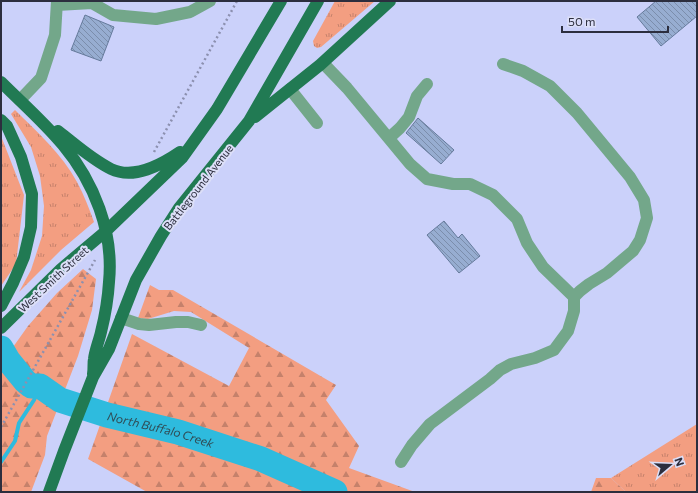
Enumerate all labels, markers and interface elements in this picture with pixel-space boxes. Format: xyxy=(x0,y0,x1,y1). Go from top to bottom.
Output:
scale bar xyxy=(562,8,668,34)
text: 50 m xyxy=(568,14,596,28)
street label: Battleground Avenue xyxy=(161,142,235,232)
street label: West Smith Street xyxy=(15,243,91,315)
water label: North Buffalo Creek xyxy=(106,408,216,450)
north arrow xyxy=(650,445,690,485)
text: N xyxy=(672,456,687,468)

